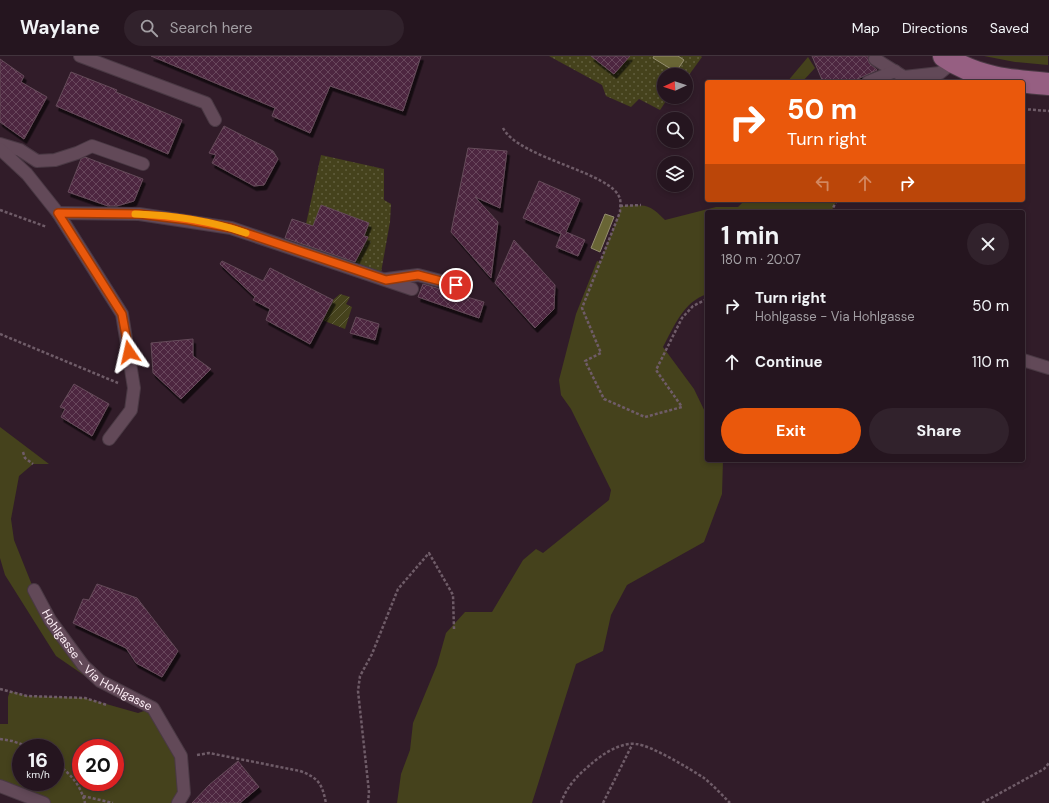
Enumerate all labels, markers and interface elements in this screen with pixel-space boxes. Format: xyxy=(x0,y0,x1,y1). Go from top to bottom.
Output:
search box xyxy=(124,10,404,46)
text: Waylane xyxy=(20,15,100,40)
icon: search xyxy=(138,17,160,39)
text: Search here xyxy=(170,18,253,38)
text: Map xyxy=(852,19,880,37)
text: Directions xyxy=(902,19,968,37)
text: Saved xyxy=(990,19,1029,37)
north arrow xyxy=(657,68,693,104)
map controls xyxy=(657,68,693,192)
text: 50 m xyxy=(787,91,857,128)
icon: right xyxy=(721,96,773,148)
button: search xyxy=(657,112,693,148)
text: Turn right xyxy=(787,127,867,151)
button: layers xyxy=(657,156,693,192)
icon: left xyxy=(812,172,834,194)
icon: ahead xyxy=(854,172,876,194)
icon: right xyxy=(896,172,918,194)
text: 1 min xyxy=(721,220,779,251)
button: close xyxy=(967,223,1009,265)
text: 180 m · 20:07 xyxy=(721,251,801,268)
pin xyxy=(439,268,473,302)
icon: arrive xyxy=(445,274,467,296)
text: Turn right xyxy=(755,288,826,308)
icon: right xyxy=(721,295,743,317)
text: 50 m xyxy=(972,296,1009,316)
text: Hohlgasse - Via Hohlgasse xyxy=(755,308,915,325)
position arrow xyxy=(108,331,150,373)
icon: ahead xyxy=(721,351,743,373)
text: Continue xyxy=(755,352,823,372)
text: 110 m xyxy=(972,352,1009,372)
button: Exit xyxy=(721,408,861,454)
button: Share xyxy=(869,408,1009,454)
street label: Hohlgasse - Via Hohlgasse xyxy=(38,607,155,714)
speed limit sign: 20 xyxy=(72,739,124,791)
text: 16 xyxy=(28,747,48,773)
text: km/h xyxy=(26,768,50,781)

